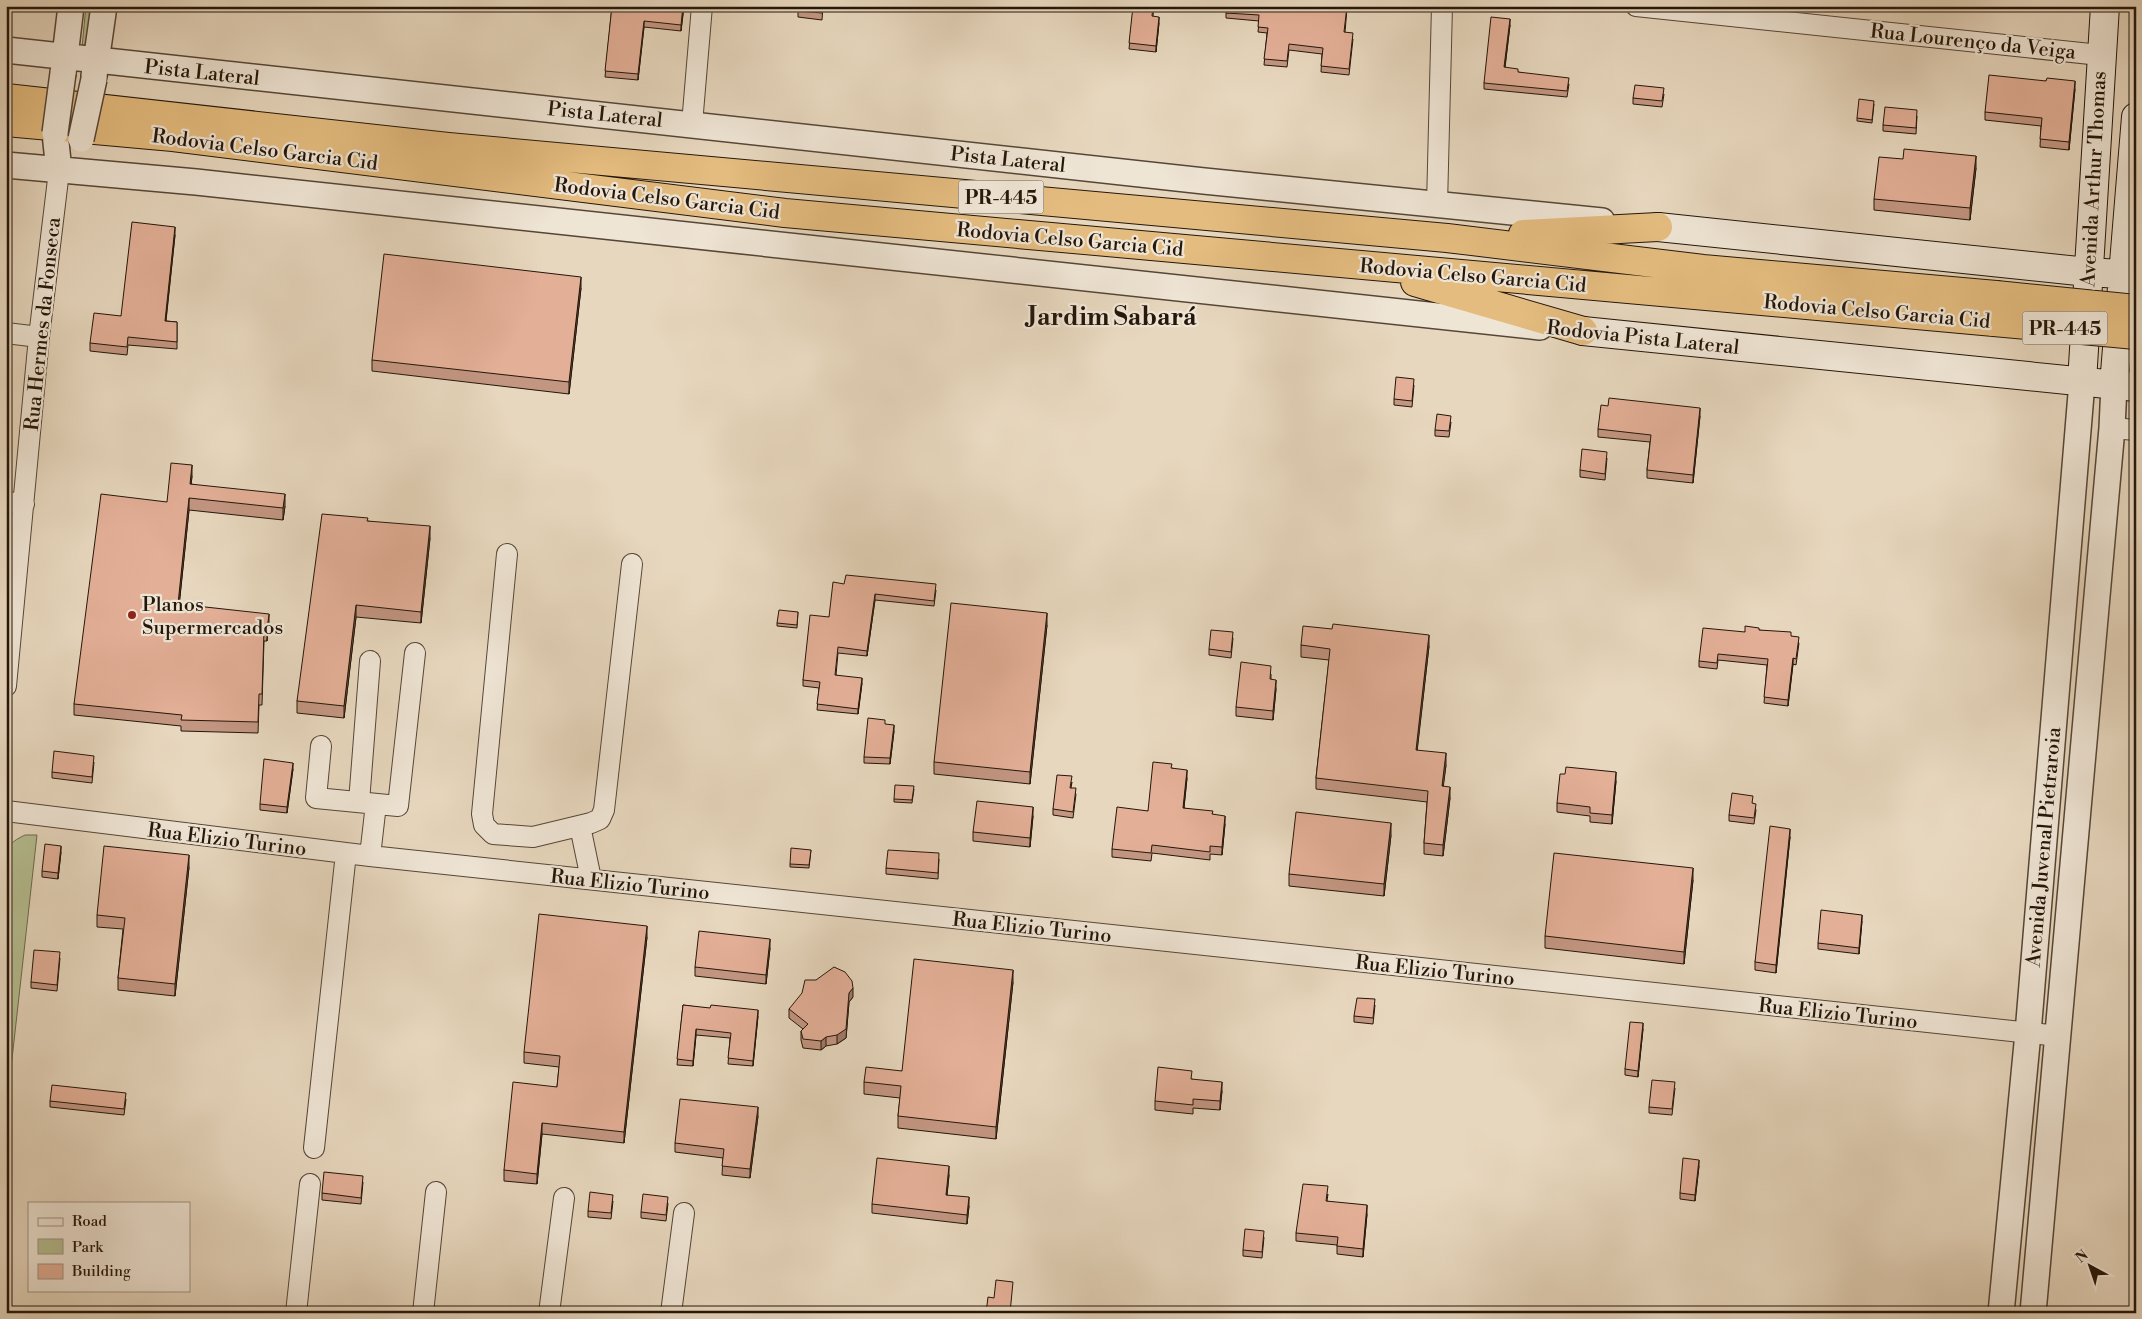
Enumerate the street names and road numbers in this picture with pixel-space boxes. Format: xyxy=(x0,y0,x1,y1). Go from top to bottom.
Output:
street label: Rua Lourenço da Veiga xyxy=(1869,19,2078,66)
street label: Pista Lateral xyxy=(143,55,261,92)
street label: Avenida Arthur Thomas xyxy=(2076,70,2113,289)
street label: Pista Lateral xyxy=(546,97,664,134)
street label: Rodovia Celso Garcia Cid xyxy=(150,124,380,177)
street label: Pista Lateral xyxy=(949,142,1067,179)
street label: Rodovia Celso Garcia Cid xyxy=(552,173,782,226)
road number: PR-445 xyxy=(958,180,1044,213)
street label: Rua Hermes da Fonseca xyxy=(20,215,67,432)
street label: Rodovia Celso Garcia Cid xyxy=(955,218,1185,263)
street label: Rodovia Celso Garcia Cid xyxy=(1358,254,1588,299)
street label: Rodovia Celso Garcia Cid xyxy=(1762,290,1992,335)
road number: PR-445 xyxy=(2022,312,2108,344)
street label: Rodovia Pista Lateral xyxy=(1545,316,1741,361)
street label: Avenida Juvenal Pietraroia xyxy=(2021,725,2068,969)
street label: Rua Elizio Turino xyxy=(146,818,308,863)
street label: Rua Elizio Turino xyxy=(549,865,711,906)
street label: Rua Elizio Turino xyxy=(951,908,1113,949)
street label: Rua Elizio Turino xyxy=(1354,951,1516,992)
street label: Rua Elizio Turino xyxy=(1757,994,1919,1035)

